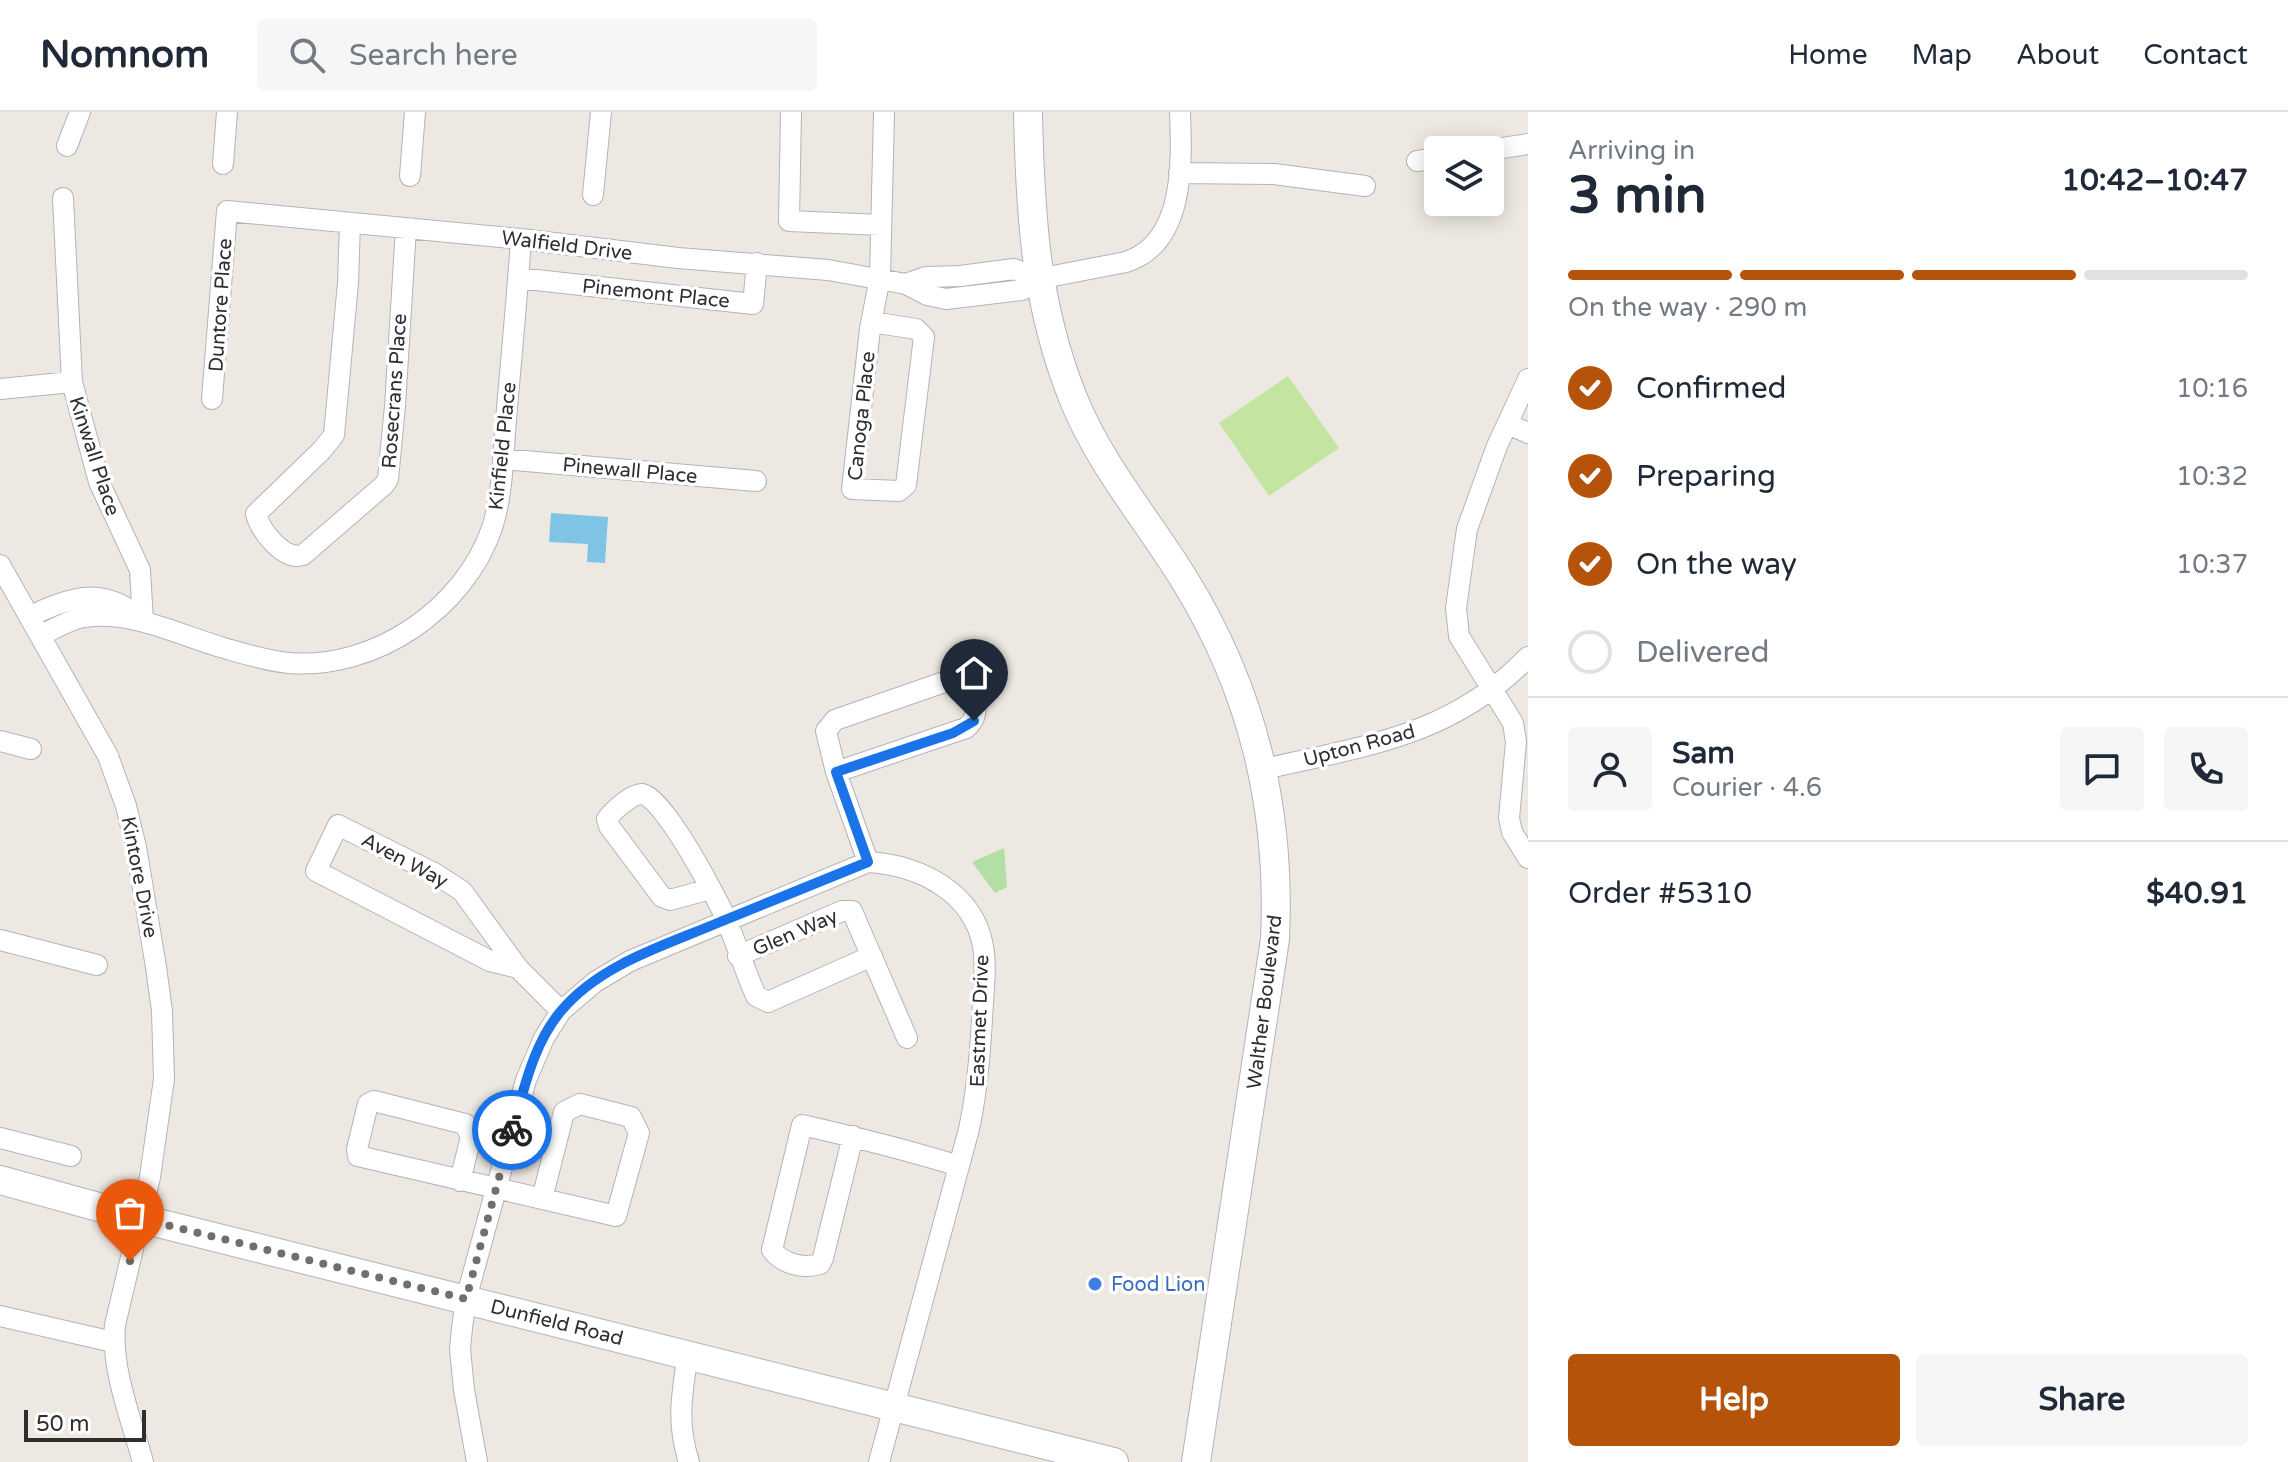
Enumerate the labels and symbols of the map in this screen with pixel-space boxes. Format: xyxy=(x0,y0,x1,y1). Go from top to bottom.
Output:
street label: Walfield Drive xyxy=(500,226,634,266)
street label: Duntore Place xyxy=(204,237,238,373)
street label: Pinemont Place xyxy=(581,274,731,314)
street label: Rosecrans Place xyxy=(378,313,412,469)
street label: Canoga Place xyxy=(843,350,881,482)
street label: Kinfield Place xyxy=(484,381,522,511)
street label: Kinwall Place xyxy=(63,394,125,519)
street label: Pinewall Place xyxy=(562,453,698,489)
pin xyxy=(940,639,1008,721)
street label: Upton Road xyxy=(1301,720,1418,772)
street label: Kintore Drive xyxy=(115,814,163,940)
street label: Aven Way xyxy=(357,828,452,894)
street label: Glen Way xyxy=(749,904,842,962)
street label: Walther Boulevard xyxy=(1242,913,1288,1091)
street label: Eastmet Drive xyxy=(966,954,994,1088)
courier xyxy=(472,1090,552,1170)
pin xyxy=(96,1179,164,1261)
place label: Food Lion xyxy=(1111,1273,1205,1297)
marker: Food Lion xyxy=(1086,1275,1104,1293)
street label: Dunfield Road xyxy=(488,1295,626,1351)
scale bar xyxy=(24,1406,146,1442)

